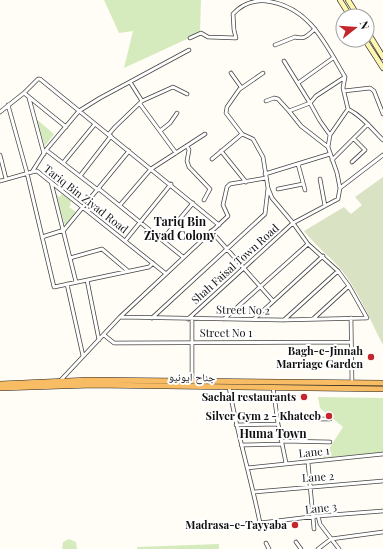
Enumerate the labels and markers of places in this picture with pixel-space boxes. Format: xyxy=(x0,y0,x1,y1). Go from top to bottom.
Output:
place label: Bagh-e-Jinnah Marriage Garden xyxy=(276,343,363,371)
marker: Bagh-e-Jinnah Marriage Garden xyxy=(366,352,376,362)
place label: Sachal restaurants xyxy=(202,389,296,404)
marker: Sachal restaurants xyxy=(299,392,309,402)
place label: Silver Gym 2 - Khateeb xyxy=(206,408,322,423)
marker: Silver Gym 2 - Khateeb xyxy=(324,411,334,421)
place label: Madrasa-e-Tayyaba xyxy=(185,517,287,532)
marker: Madrasa-e-Tayyaba xyxy=(290,520,300,530)

